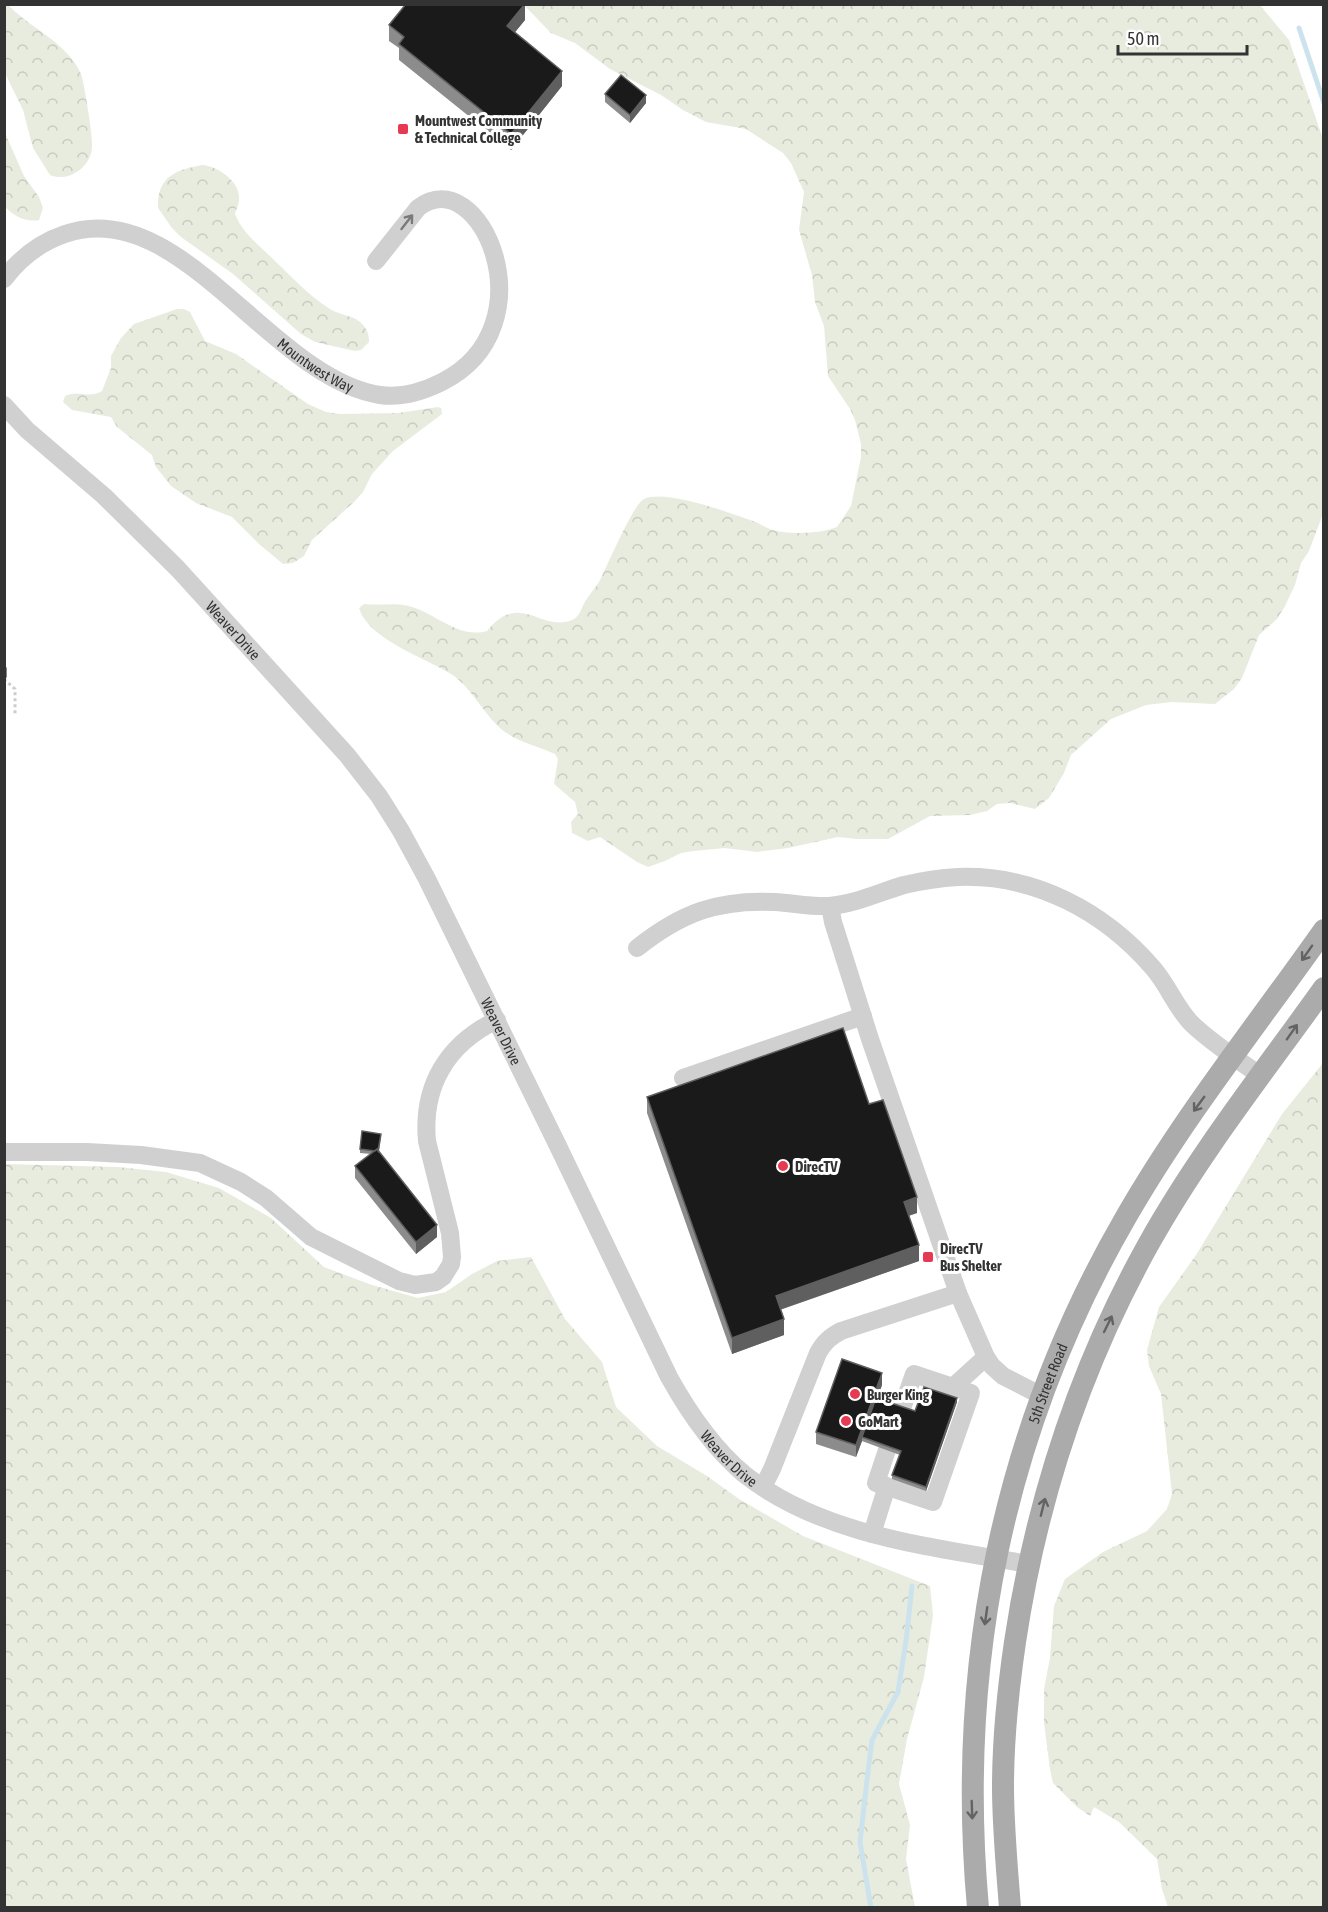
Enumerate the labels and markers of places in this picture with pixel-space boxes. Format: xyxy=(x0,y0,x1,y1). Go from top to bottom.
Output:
place label: Mountwest Community & Technical College xyxy=(415,112,543,146)
marker: Mountwest Community & Technical College xyxy=(396,122,410,136)
place label: DirecTV xyxy=(795,1158,838,1175)
marker: DirecTV xyxy=(776,1159,790,1173)
place label: DirecTV Bus Shelter xyxy=(940,1240,1002,1274)
marker: DirecTV Bus Shelter xyxy=(921,1250,935,1264)
place label: Burger King xyxy=(867,1386,930,1403)
marker: Burger King xyxy=(848,1387,862,1401)
place label: GoMart xyxy=(858,1413,899,1430)
marker: GoMart xyxy=(839,1414,853,1428)

